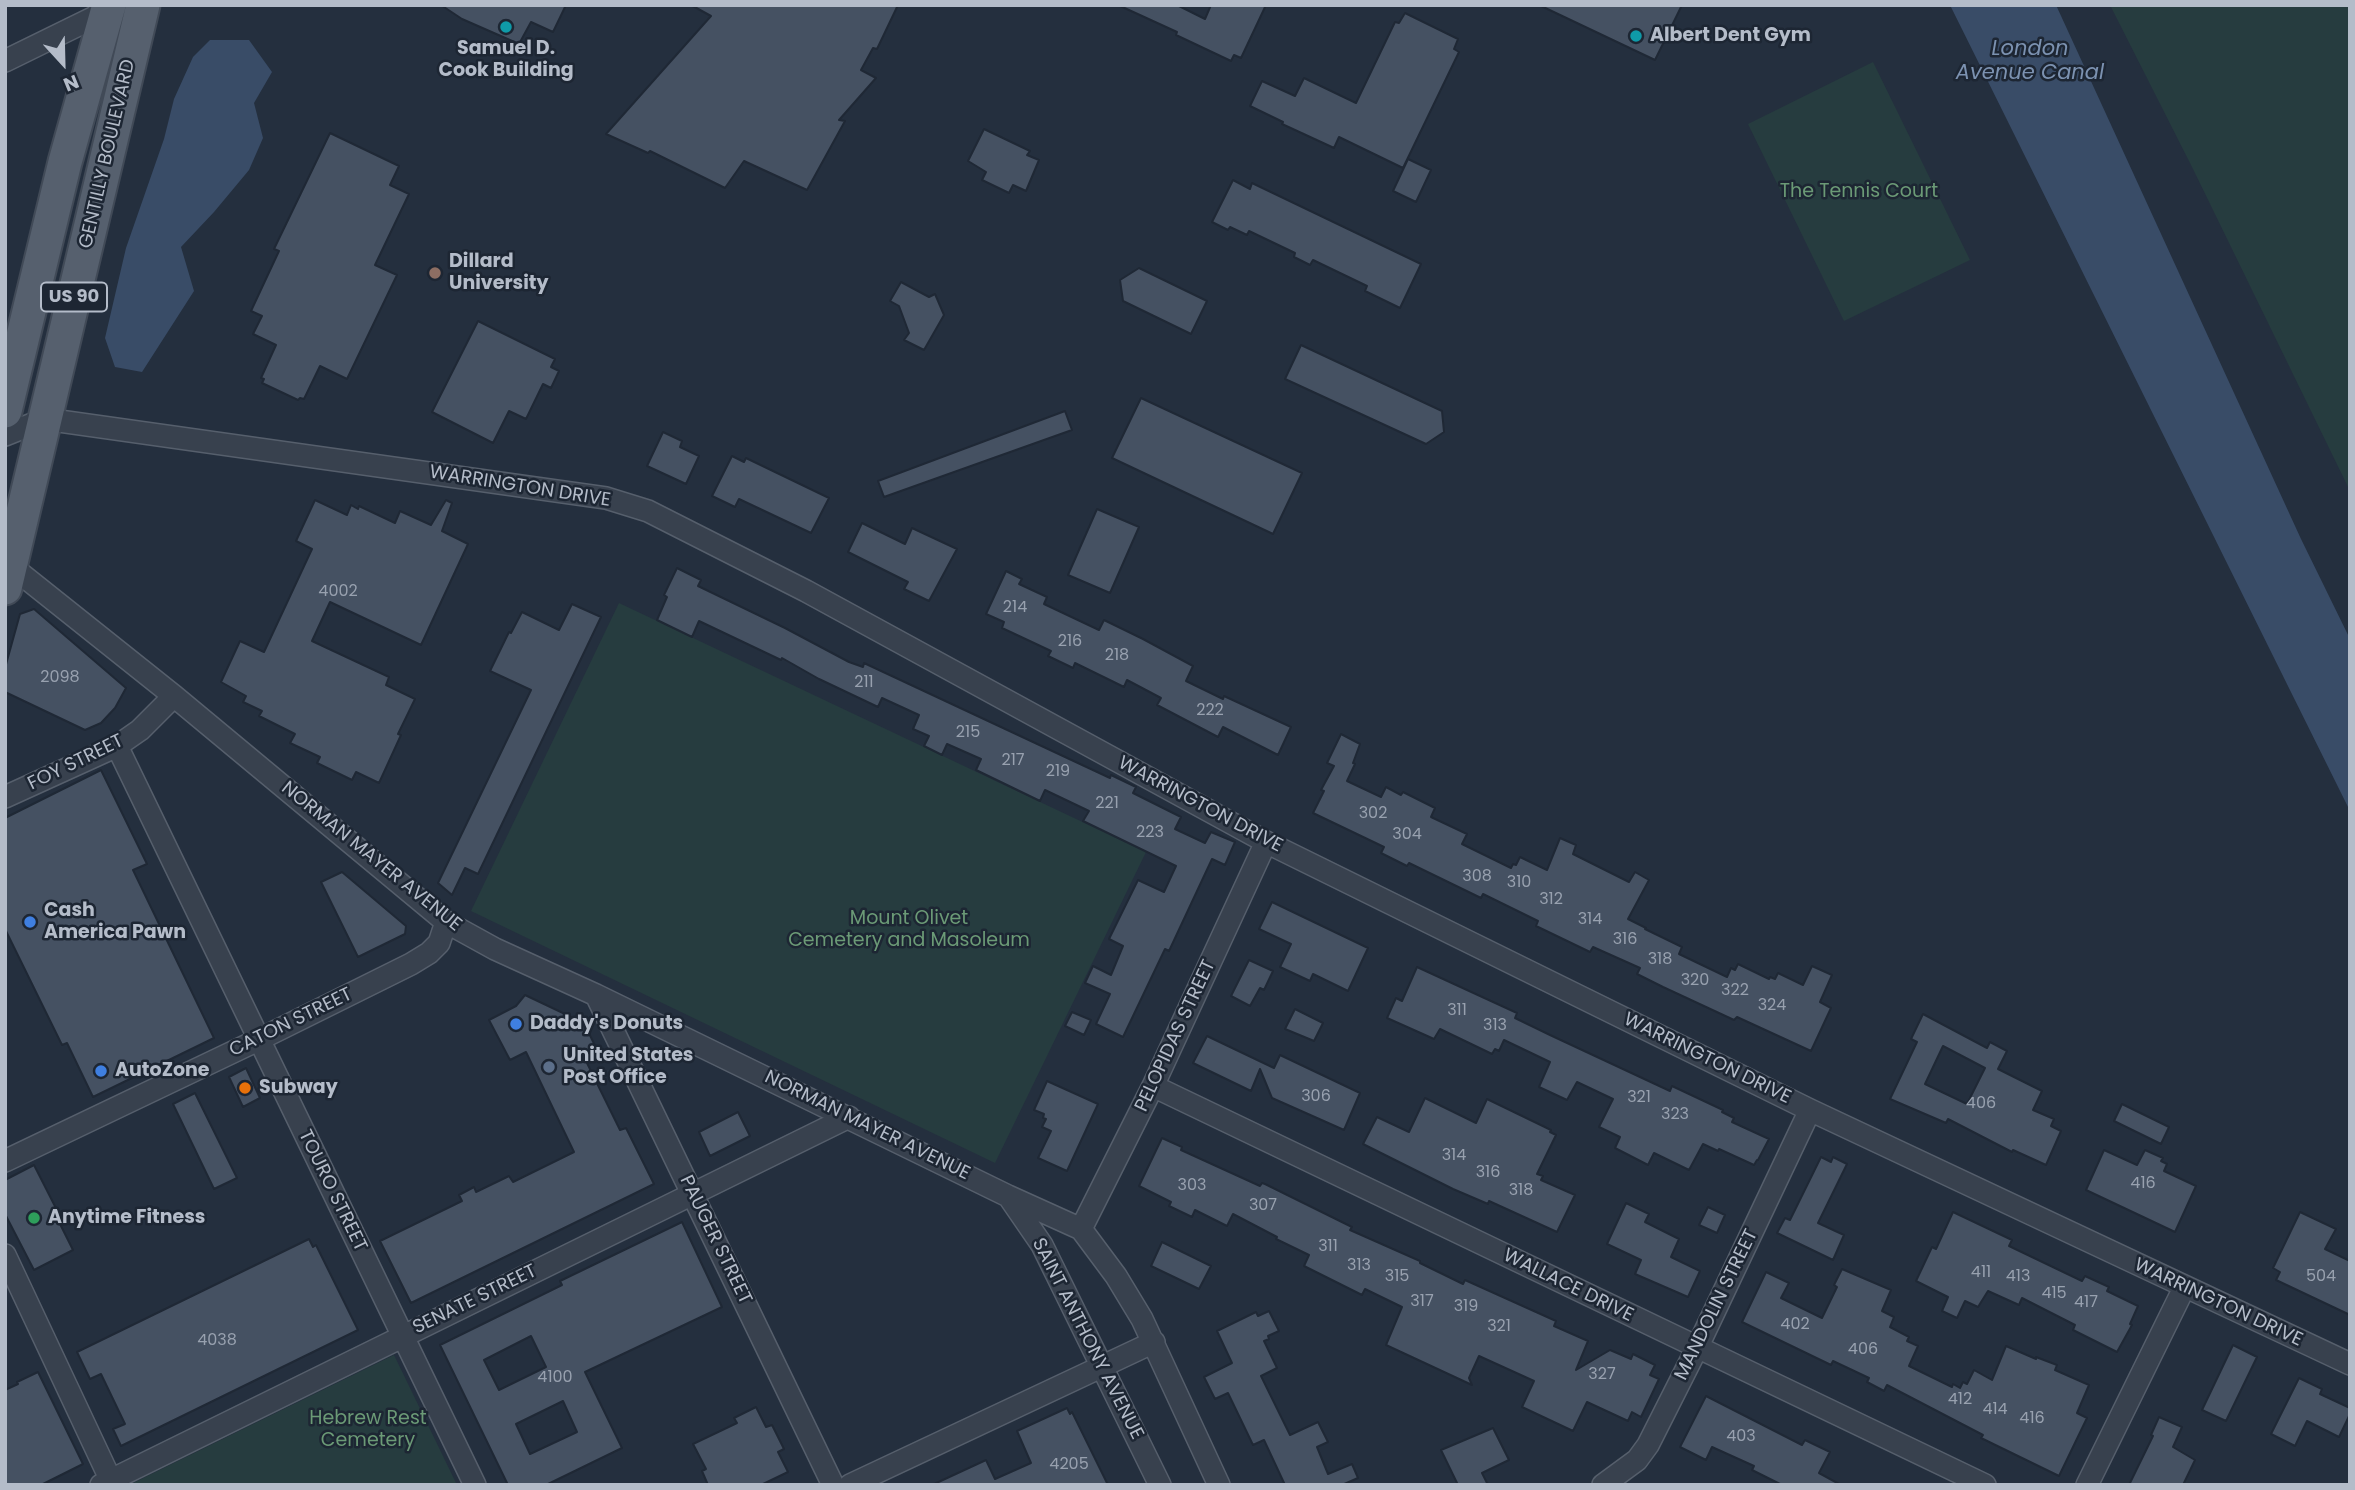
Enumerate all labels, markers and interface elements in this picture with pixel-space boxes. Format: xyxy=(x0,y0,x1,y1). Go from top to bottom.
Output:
marker: Samuel D. Cook Building xyxy=(498,19,514,35)
place label: Albert Dent Gym xyxy=(1650,25,1811,47)
north arrow xyxy=(28,28,98,98)
marker: Albert Dent Gym xyxy=(1628,28,1644,44)
water label: London Avenue Canal xyxy=(1956,37,2104,87)
place label: Samuel D. Cook Building xyxy=(438,38,574,82)
street label: GENTILLY BOULEVARD xyxy=(75,57,141,251)
text: N xyxy=(59,68,83,98)
park label: The Tennis Court xyxy=(1780,181,1938,203)
place label: Dillard University xyxy=(449,251,548,295)
marker: Dillard University xyxy=(427,265,443,281)
road number: US 90 xyxy=(41,282,107,312)
street label: WARRINGTON DRIVE xyxy=(428,461,612,513)
house number: 4002 xyxy=(318,582,358,602)
house number: 214 xyxy=(1003,598,1027,618)
house number: 216 xyxy=(1058,632,1082,652)
house number: 218 xyxy=(1105,646,1129,666)
house number: 2098 xyxy=(40,668,80,688)
house number: 211 xyxy=(854,673,874,693)
house number: 222 xyxy=(1196,701,1224,721)
house number: 215 xyxy=(956,723,980,743)
street label: FOY STREET xyxy=(25,730,127,796)
house number: 217 xyxy=(1001,751,1025,771)
street label: WARRINGTON DRIVE xyxy=(1114,752,1286,858)
house number: 219 xyxy=(1046,762,1070,782)
street label: NORMAN MAYER AVENUE xyxy=(276,777,466,937)
house number: 221 xyxy=(1095,794,1119,814)
house number: 302 xyxy=(1359,804,1387,824)
house number: 223 xyxy=(1136,823,1164,843)
house number: 304 xyxy=(1392,825,1422,845)
house number: 308 xyxy=(1462,867,1492,887)
house number: 310 xyxy=(1507,873,1531,893)
house number: 312 xyxy=(1539,890,1563,910)
place label: Cash America Pawn xyxy=(44,900,186,944)
park label: Mount Olivet Cemetery and Masoleum xyxy=(788,908,1030,952)
house number: 314 xyxy=(1578,910,1602,930)
marker: Cash America Pawn xyxy=(22,914,38,930)
house number: 316 xyxy=(1613,930,1637,950)
house number: 318 xyxy=(1648,950,1672,970)
street label: PELOPIDAS STREET xyxy=(1131,957,1221,1115)
house number: 320 xyxy=(1681,971,1709,991)
house number: 322 xyxy=(1721,981,1749,1001)
street label: CATON STREET xyxy=(226,983,356,1063)
house number: 324 xyxy=(1758,996,1786,1016)
house number: 311 xyxy=(1447,1001,1467,1021)
street label: WARRINGTON DRIVE xyxy=(1620,1009,1794,1109)
place label: Daddy's Donuts xyxy=(530,1013,683,1035)
marker: Daddy's Donuts xyxy=(508,1016,524,1032)
house number: 313 xyxy=(1483,1016,1507,1036)
place label: United States Post Office xyxy=(563,1045,693,1089)
marker: United States Post Office xyxy=(541,1059,557,1075)
place label: AutoZone xyxy=(115,1060,210,1082)
marker: AutoZone xyxy=(93,1063,109,1079)
street label: NORMAN MAYER AVENUE xyxy=(761,1066,973,1186)
place label: Subway xyxy=(259,1077,338,1099)
marker: Subway xyxy=(237,1080,253,1096)
house number: 306 xyxy=(1301,1087,1331,1107)
house number: 321 xyxy=(1627,1088,1651,1108)
house number: 406 xyxy=(1966,1094,1996,1114)
house number: 323 xyxy=(1661,1105,1689,1125)
street label: TOURO STREET xyxy=(293,1127,371,1255)
house number: 314 xyxy=(1442,1146,1466,1166)
house number: 316 xyxy=(1476,1163,1500,1183)
street label: PAUGER STREET xyxy=(674,1172,756,1308)
house number: 416 xyxy=(2130,1174,2156,1194)
house number: 303 xyxy=(1178,1176,1206,1196)
house number: 318 xyxy=(1509,1181,1533,1201)
house number: 307 xyxy=(1249,1196,1277,1216)
place label: Anytime Fitness xyxy=(48,1207,205,1229)
marker: Anytime Fitness xyxy=(26,1210,42,1226)
street label: MANDOLIN STREET xyxy=(1671,1226,1763,1384)
street label: SAINT ANTHONY AVENUE xyxy=(1026,1235,1148,1443)
house number: 311 xyxy=(1318,1237,1338,1257)
street label: WALLACE DRIVE xyxy=(1499,1245,1637,1327)
street label: WARRINGTON DRIVE xyxy=(2130,1254,2306,1352)
house number: 313 xyxy=(1347,1256,1371,1276)
street label: SENATE STREET xyxy=(409,1260,541,1340)
house number: 411 xyxy=(1971,1263,1991,1283)
house number: 315 xyxy=(1385,1267,1409,1287)
house number: 413 xyxy=(2006,1267,2030,1287)
house number: 504 xyxy=(2306,1267,2336,1287)
house number: 415 xyxy=(2041,1284,2067,1304)
house number: 317 xyxy=(1410,1292,1434,1312)
house number: 417 xyxy=(2074,1293,2098,1313)
house number: 319 xyxy=(1454,1297,1478,1317)
house number: 402 xyxy=(1780,1315,1810,1335)
house number: 321 xyxy=(1487,1317,1511,1337)
house number: 4038 xyxy=(197,1331,237,1351)
house number: 406 xyxy=(1848,1340,1878,1360)
house number: 327 xyxy=(1588,1365,1616,1385)
house number: 4100 xyxy=(537,1368,573,1388)
house number: 412 xyxy=(1948,1390,1972,1410)
house number: 414 xyxy=(1982,1400,2008,1420)
park label: Hebrew Rest Cemetery xyxy=(309,1408,427,1452)
house number: 416 xyxy=(2019,1409,2045,1429)
house number: 403 xyxy=(1726,1427,1756,1447)
house number: 4205 xyxy=(1049,1455,1089,1475)

